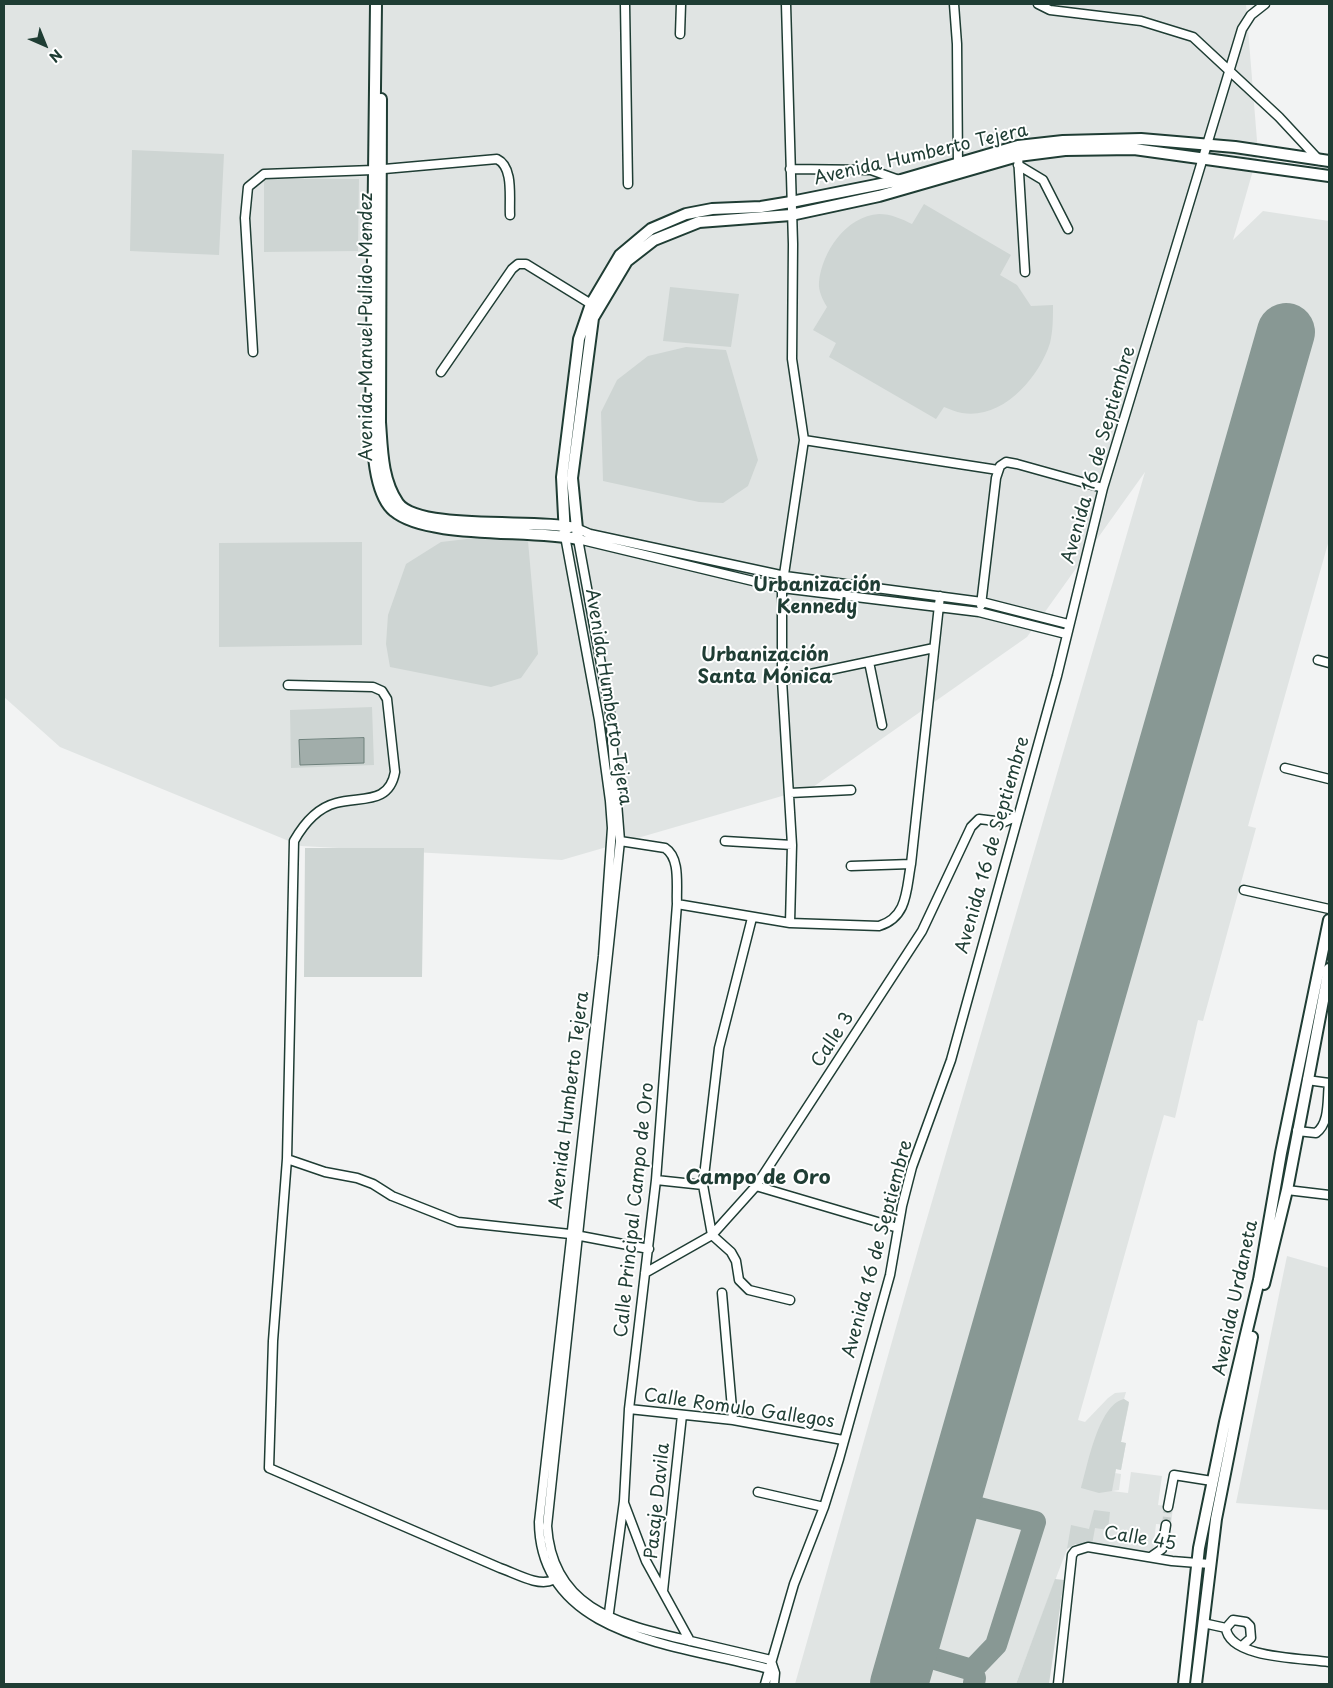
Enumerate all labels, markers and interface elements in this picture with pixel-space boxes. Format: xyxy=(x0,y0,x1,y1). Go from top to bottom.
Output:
north arrow xyxy=(20,20,70,70)
text: N xyxy=(44,45,67,68)
street label: Avenida Humberto Tejera xyxy=(812,120,1030,190)
street label: Avenida Manuel Pulido Mendez xyxy=(356,193,378,461)
street label: Avenida 16 de Septiembre xyxy=(1058,344,1140,566)
district label: Urbanización Kennedy xyxy=(753,575,881,619)
street label: Avenida Humberto Tejera xyxy=(580,587,636,807)
district label: Urbanización Santa Mónica xyxy=(698,645,832,689)
street label: Avenida 16 de Septiembre xyxy=(952,734,1034,956)
street label: Avenida Humberto Tejera xyxy=(546,990,594,1210)
street label: Calle 3 xyxy=(807,1008,859,1072)
street label: Calle Principal Campo de Oro xyxy=(611,1082,659,1338)
street label: Avenida 16 de Septiembre xyxy=(838,1138,918,1360)
district label: Campo de Oro xyxy=(685,1166,831,1190)
street label: Avenida Urdaneta xyxy=(1209,1218,1263,1378)
street label: Calle Romulo Gallegos xyxy=(642,1385,836,1433)
street label: Pasaje Davila xyxy=(641,1442,675,1560)
street label: Calle 45 xyxy=(1102,1523,1178,1555)

